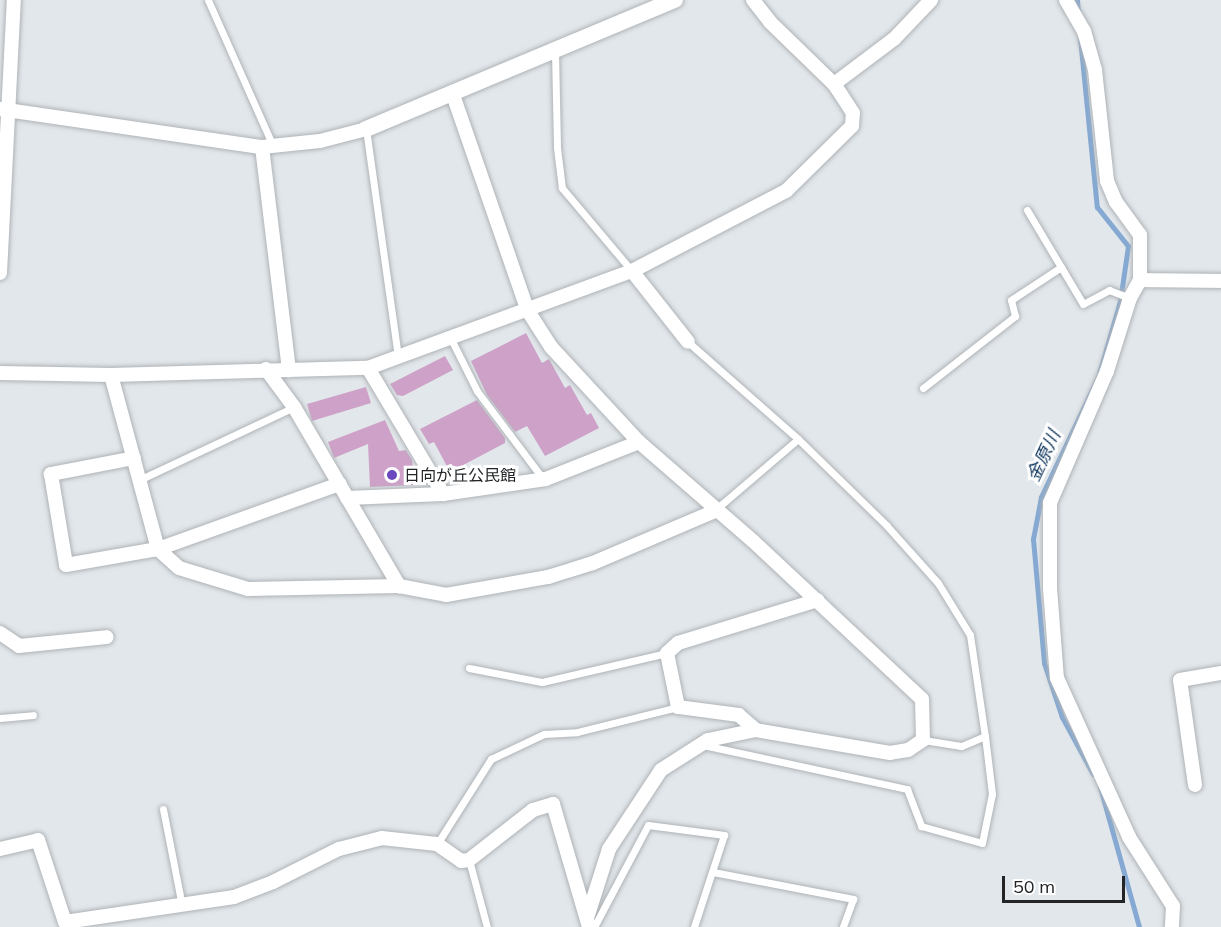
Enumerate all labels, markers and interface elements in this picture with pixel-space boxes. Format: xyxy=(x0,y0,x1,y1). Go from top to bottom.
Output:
water label: 金原川 xyxy=(1023,427,1065,485)
place label: 日向が丘公民館 xyxy=(404,465,516,485)
marker: 日向が丘公民館 xyxy=(385,468,399,482)
scale bar xyxy=(1005,864,1128,902)
text: 50 m xyxy=(1013,875,1055,898)

